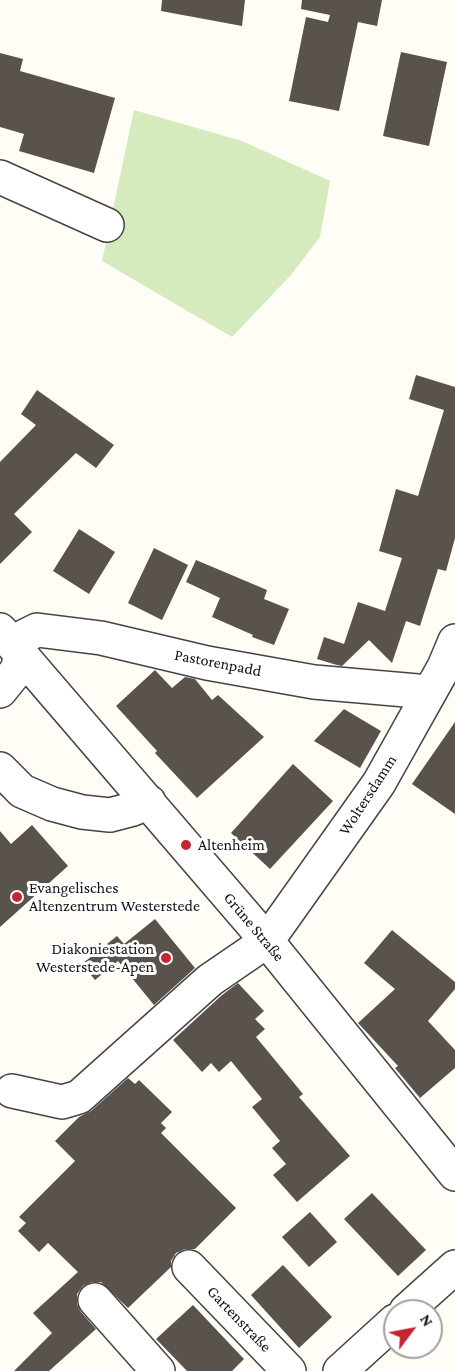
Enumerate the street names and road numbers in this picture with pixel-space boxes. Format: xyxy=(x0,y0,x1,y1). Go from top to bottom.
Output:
street label: Pastorenpadd xyxy=(173,645,263,681)
street label: Woltersdamm xyxy=(335,751,401,839)
street label: Grüne Straße xyxy=(220,888,288,966)
street label: Gartenstraße xyxy=(203,1282,275,1356)

